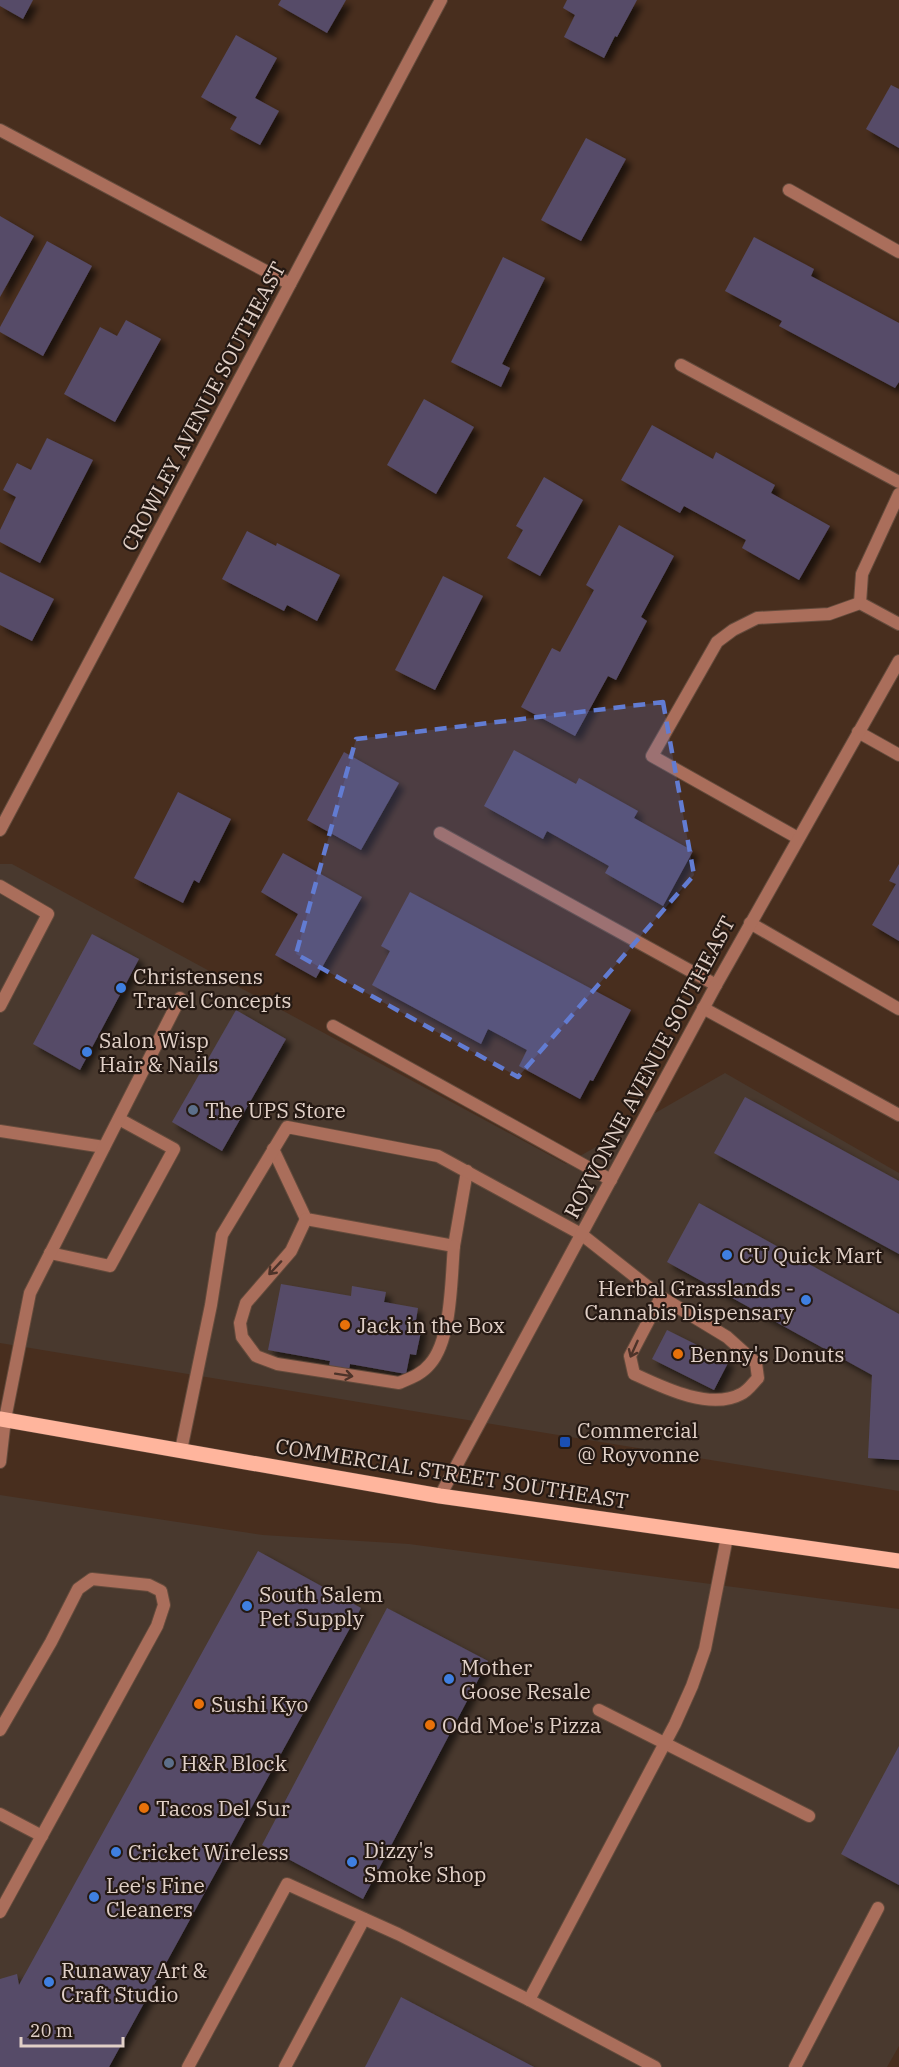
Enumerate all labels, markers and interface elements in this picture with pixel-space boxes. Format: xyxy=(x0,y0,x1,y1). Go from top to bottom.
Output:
street label: CROWLEY AVENUE SOUTHEAST xyxy=(115,256,291,556)
street label: ROYVONNE AVENUE SOUTHEAST xyxy=(557,911,741,1223)
place label: Christensens Travel Concepts xyxy=(133,962,291,1014)
marker: Christensens Travel Concepts xyxy=(114,981,128,995)
place label: Salon Wisp Hair & Nails xyxy=(99,1026,218,1078)
marker: Salon Wisp Hair & Nails xyxy=(80,1045,94,1059)
place label: The UPS Store xyxy=(205,1096,346,1124)
marker: The UPS Store xyxy=(186,1103,200,1117)
place label: CU Quick Mart xyxy=(739,1241,882,1269)
marker: CU Quick Mart xyxy=(720,1248,734,1262)
one-way arrow xyxy=(269,1260,283,1275)
place label: Herbal Grasslands - Cannabis Dispensary xyxy=(584,1274,795,1326)
marker: Herbal Grasslands - Cannabis Dispensary xyxy=(799,1293,813,1307)
place label: Jack in the Box xyxy=(357,1311,505,1339)
marker: Jack in the Box xyxy=(338,1318,352,1332)
one-way arrow xyxy=(628,1339,640,1357)
place label: Benny's Donuts xyxy=(690,1340,844,1368)
marker: Benny's Donuts xyxy=(671,1347,685,1361)
one-way arrow xyxy=(333,1369,353,1380)
place label: Commercial @ Royvonne xyxy=(577,1416,699,1468)
street label: COMMERCIAL STREET SOUTHEAST xyxy=(273,1431,631,1515)
marker: Commercial @ Royvonne xyxy=(558,1435,572,1449)
place label: South Salem Pet Supply xyxy=(259,1580,383,1632)
marker: South Salem Pet Supply xyxy=(240,1599,254,1613)
place label: Mother Goose Resale xyxy=(461,1653,591,1705)
marker: Mother Goose Resale xyxy=(442,1672,456,1686)
place label: Sushi Kyo xyxy=(211,1690,308,1718)
marker: Sushi Kyo xyxy=(192,1697,206,1711)
place label: Odd Moe's Pizza xyxy=(442,1711,601,1739)
marker: Odd Moe's Pizza xyxy=(423,1718,437,1732)
place label: H&R Block xyxy=(181,1749,288,1777)
marker: H&R Block xyxy=(162,1756,176,1770)
place label: Tacos Del Sur xyxy=(156,1794,291,1822)
marker: Tacos Del Sur xyxy=(137,1801,151,1815)
place label: Dizzy's Smoke Shop xyxy=(364,1836,486,1888)
place label: Cricket Wireless xyxy=(128,1838,289,1866)
marker: Cricket Wireless xyxy=(109,1845,123,1859)
marker: Dizzy's Smoke Shop xyxy=(345,1855,359,1869)
place label: Lee's Fine Cleaners xyxy=(106,1871,205,1923)
marker: Lee's Fine Cleaners xyxy=(87,1890,101,1904)
place label: Runaway Art & Craft Studio xyxy=(61,1956,207,2008)
marker: Runaway Art & Craft Studio xyxy=(42,1975,56,1989)
scale bar xyxy=(21,2010,123,2048)
text: 20 m xyxy=(30,2019,73,2042)

